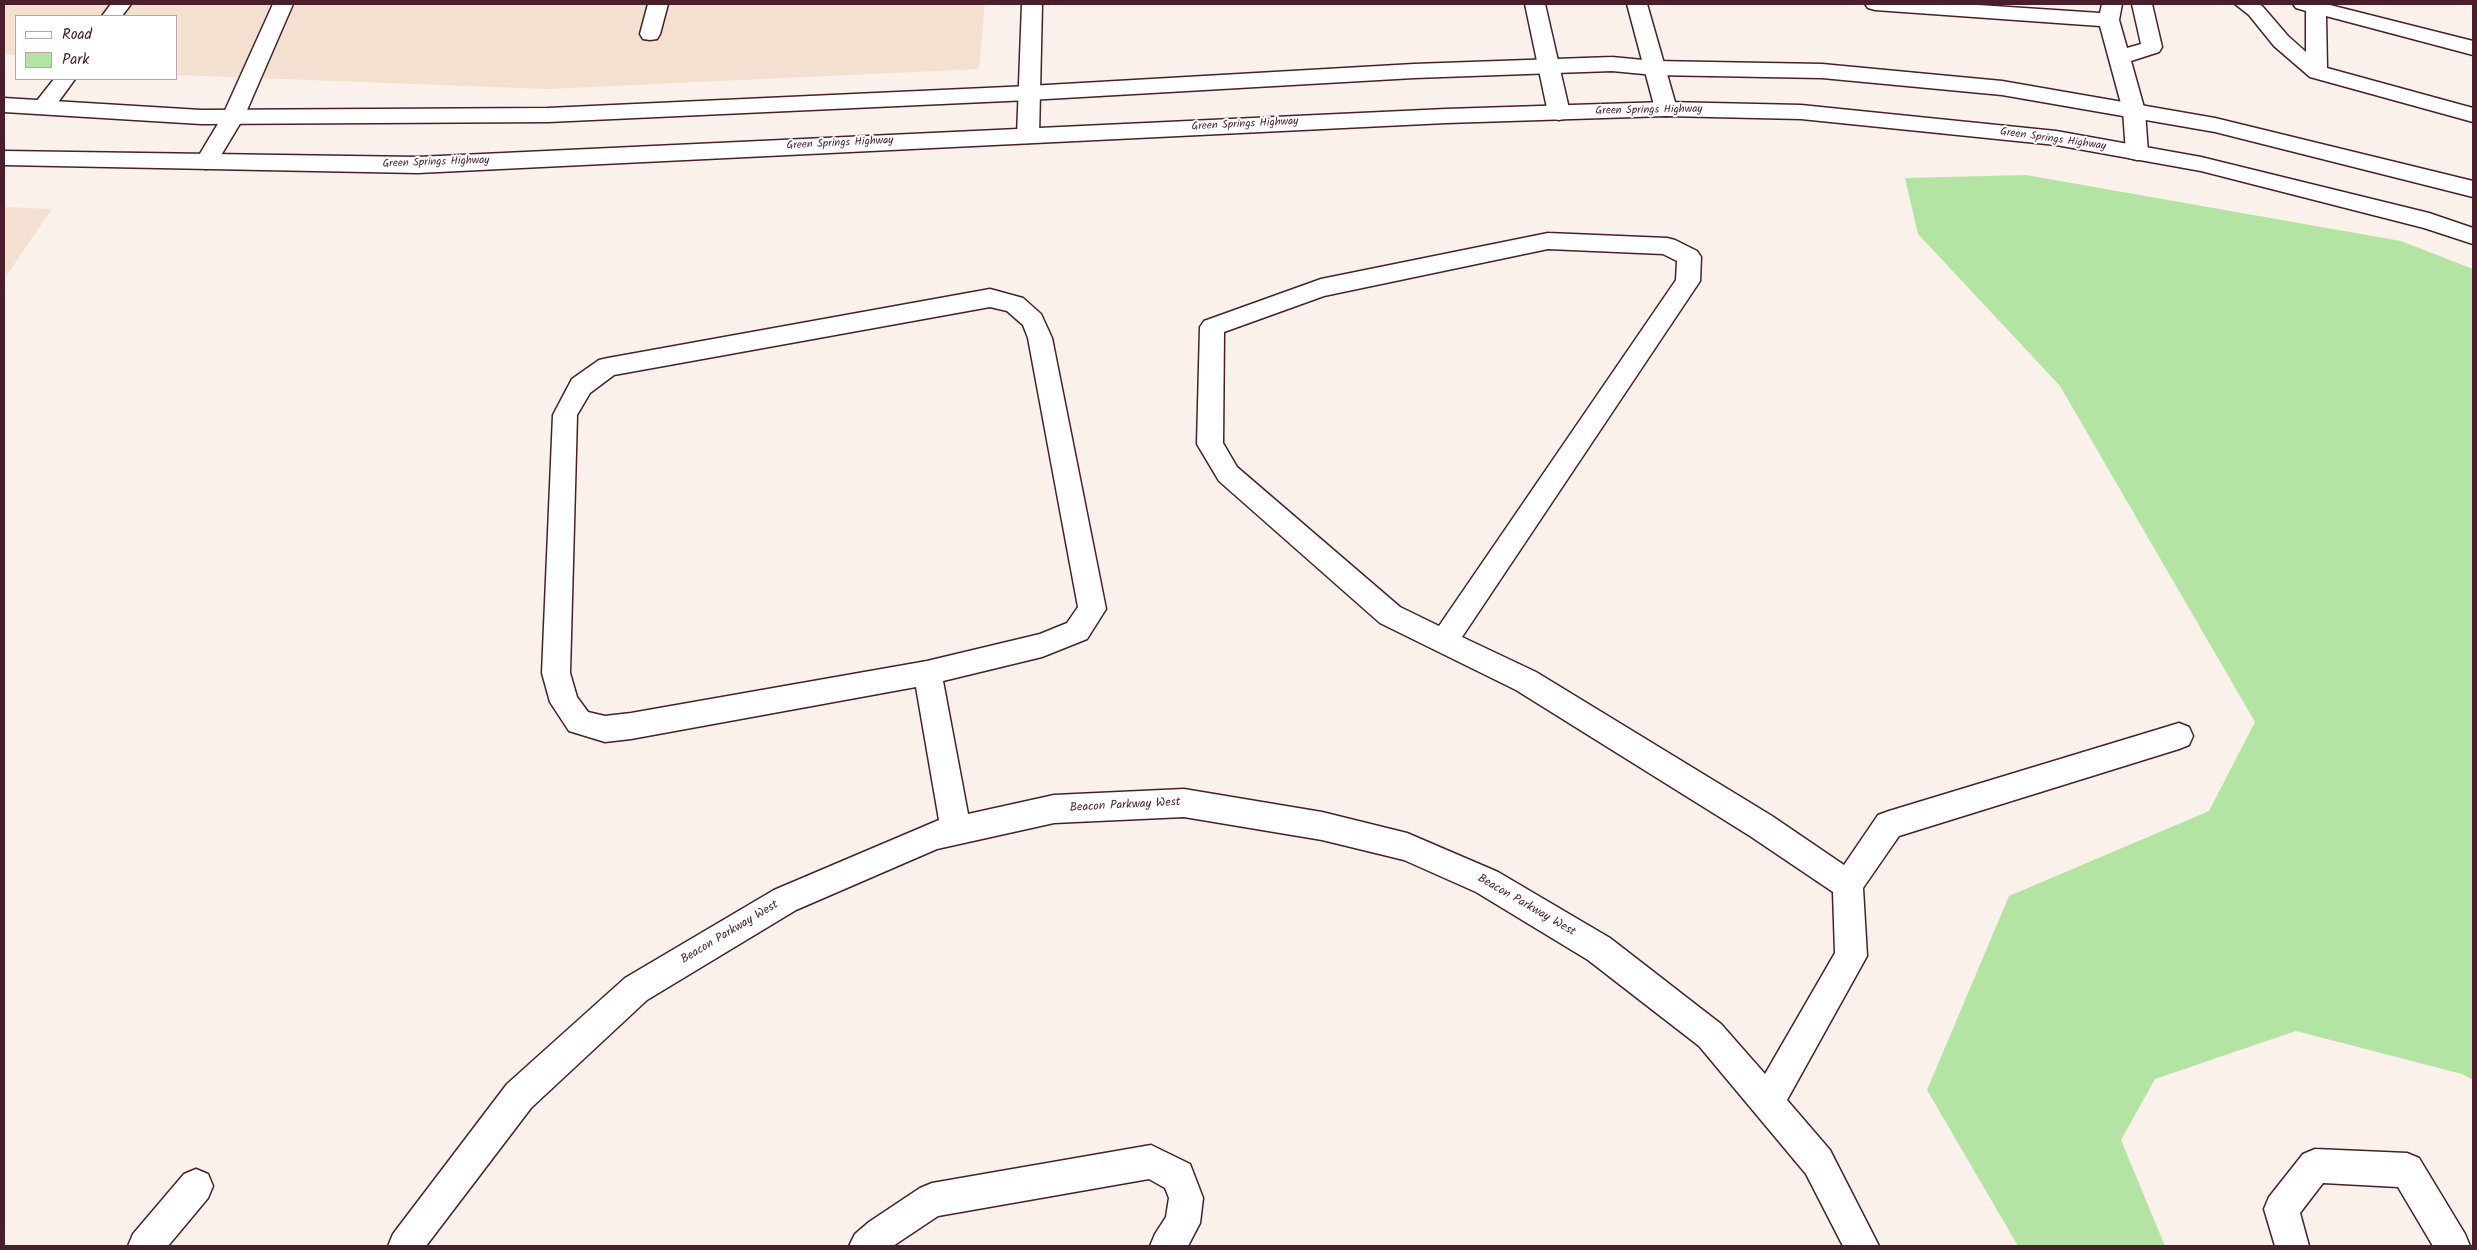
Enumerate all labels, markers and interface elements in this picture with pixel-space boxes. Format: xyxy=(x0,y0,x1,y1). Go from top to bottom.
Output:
legend xyxy=(15,15,178,80)
text: Road xyxy=(62,23,92,47)
text: Park xyxy=(62,48,89,72)
street label: Green Springs Highway xyxy=(1595,103,1703,119)
street label: Green Springs Highway xyxy=(1191,116,1299,134)
street label: Green Springs Highway xyxy=(1999,126,2107,154)
street label: Green Springs Highway xyxy=(786,135,894,153)
street label: Green Springs Highway xyxy=(382,155,490,171)
street label: Beacon Parkway West xyxy=(1069,796,1181,816)
street label: Beacon Parkway West xyxy=(1474,872,1578,940)
street label: Beacon Parkway West xyxy=(679,898,781,968)

